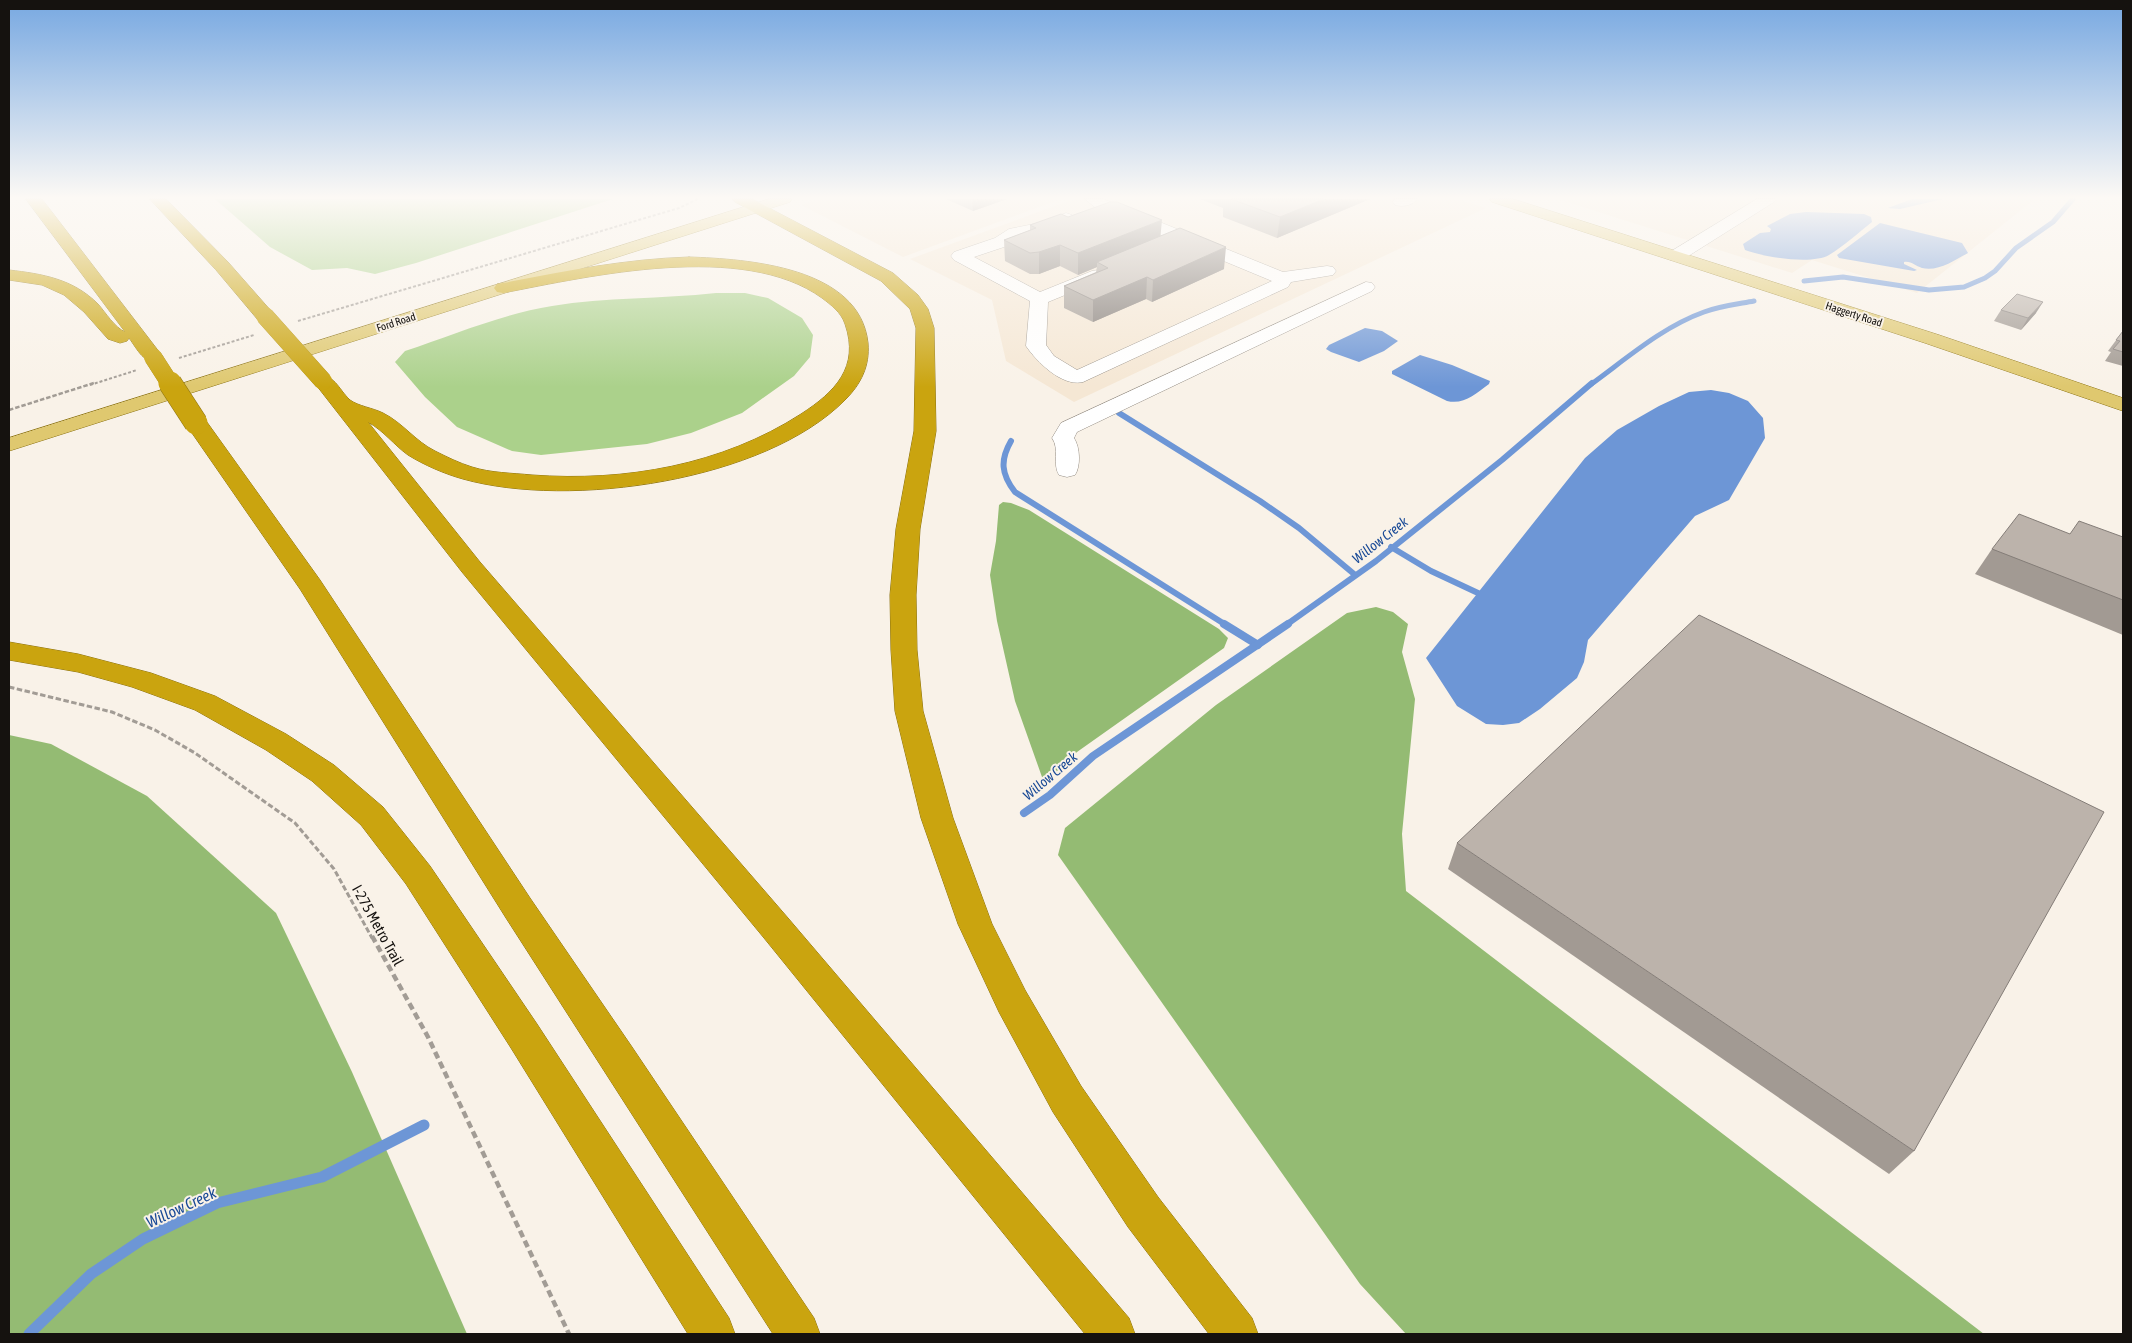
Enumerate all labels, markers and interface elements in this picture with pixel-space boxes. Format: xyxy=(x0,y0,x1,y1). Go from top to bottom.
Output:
street label: Haggerty Road xyxy=(1824,299,1884,329)
street label: Ford Road xyxy=(375,310,417,334)
water label: Willow Creek xyxy=(1349,513,1412,567)
water label: Willow Creek xyxy=(1020,748,1081,803)
street label: I-275 Metro Trail xyxy=(349,882,407,968)
water label: Willow Creek xyxy=(143,1183,220,1231)

